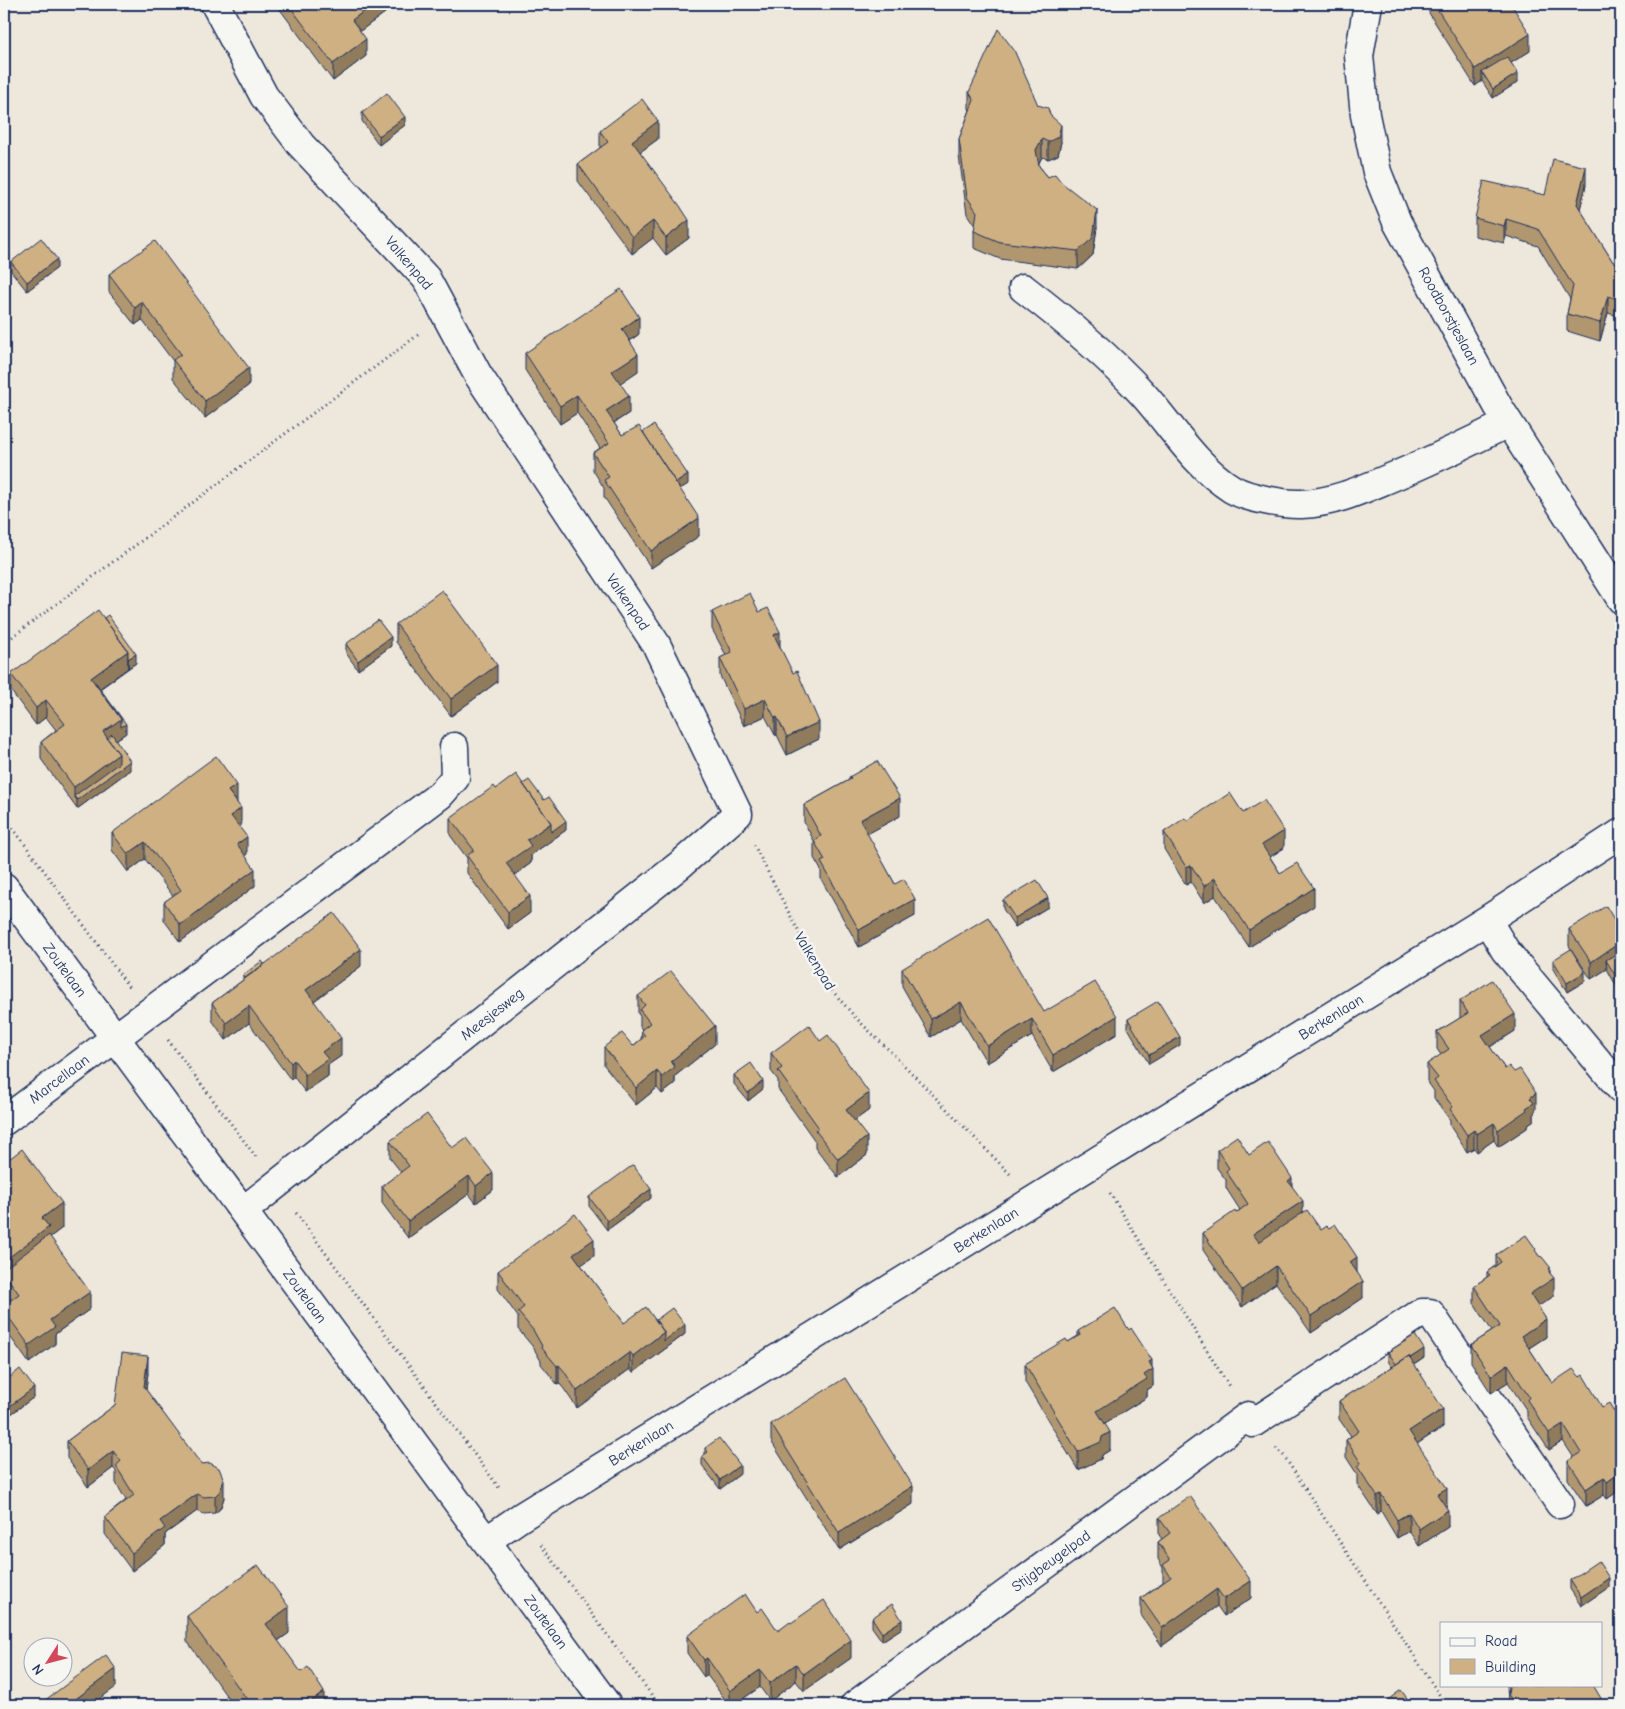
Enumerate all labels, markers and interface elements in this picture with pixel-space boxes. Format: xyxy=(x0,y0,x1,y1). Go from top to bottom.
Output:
street label: Valkenpad xyxy=(381,232,437,294)
street label: Roodborstjeslaan xyxy=(1415,264,1483,368)
street label: Valkenpad xyxy=(602,570,654,634)
street label: Valkenpad xyxy=(791,929,839,993)
street label: Zoutelaan xyxy=(39,939,91,1001)
street label: Meesjesweg xyxy=(457,984,527,1044)
street label: Berkenlaan xyxy=(1295,990,1367,1044)
street label: Marcellaan xyxy=(25,1050,93,1108)
street label: Berkenlaan xyxy=(950,1203,1022,1257)
street label: Zoutelaan xyxy=(279,1265,331,1327)
street label: Berkenlaan xyxy=(605,1416,677,1470)
street label: Stijgbeugelpad xyxy=(1008,1526,1094,1596)
street label: Zoutelaan xyxy=(520,1591,572,1653)
legend xyxy=(1440,1622,1602,1686)
text: Road xyxy=(1485,1632,1517,1650)
north arrow xyxy=(22,1636,72,1686)
text: Building xyxy=(1485,1658,1536,1676)
text: N xyxy=(28,1661,47,1678)

